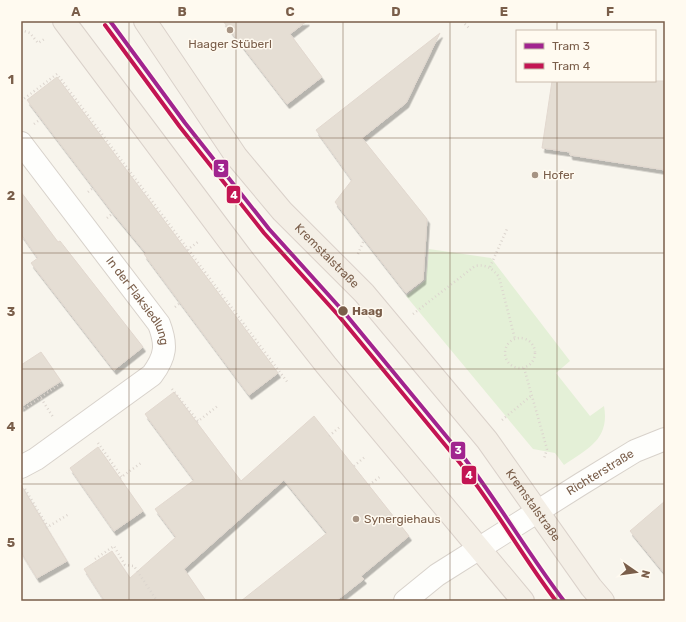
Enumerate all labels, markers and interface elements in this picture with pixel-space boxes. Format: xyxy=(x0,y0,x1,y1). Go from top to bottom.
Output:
text: A xyxy=(71,4,81,19)
text: B xyxy=(177,4,187,19)
text: C xyxy=(285,4,295,19)
text: D xyxy=(391,4,401,19)
text: E xyxy=(500,4,508,19)
text: F xyxy=(606,4,614,19)
marker: Haager Stüberl xyxy=(225,25,235,35)
legend xyxy=(516,30,656,82)
place label: Haager Stüberl xyxy=(188,37,272,51)
text: Tram 3 xyxy=(552,39,590,53)
text: Tram 4 xyxy=(552,59,591,73)
text: 1 xyxy=(8,72,14,87)
line badge: 3 xyxy=(213,159,229,178)
text: 3 xyxy=(217,162,225,175)
place label: Hofer xyxy=(543,168,575,182)
marker: Hofer xyxy=(530,170,540,180)
line badge: 4 xyxy=(226,185,241,204)
text: 2 xyxy=(7,188,15,203)
text: 4 xyxy=(230,189,238,202)
street label: Kremstalstraße xyxy=(292,221,362,291)
street label: In der Flaksiedlung xyxy=(103,254,171,346)
text: 3 xyxy=(7,304,16,319)
marker: Haag xyxy=(336,304,350,318)
place label: Haag xyxy=(352,304,383,318)
text: 4 xyxy=(7,419,16,434)
line badge: 3 xyxy=(450,441,466,460)
text: 3 xyxy=(454,444,462,457)
street label: Richterstraße xyxy=(564,446,637,498)
line badge: 4 xyxy=(461,465,477,485)
street label: Kremstalstraße xyxy=(503,466,564,544)
text: 4 xyxy=(465,469,473,482)
place label: Synergiehaus xyxy=(364,512,441,526)
marker: Synergiehaus xyxy=(351,514,361,524)
text: 5 xyxy=(7,535,15,550)
north arrow xyxy=(616,552,656,592)
text: N xyxy=(638,569,652,580)

